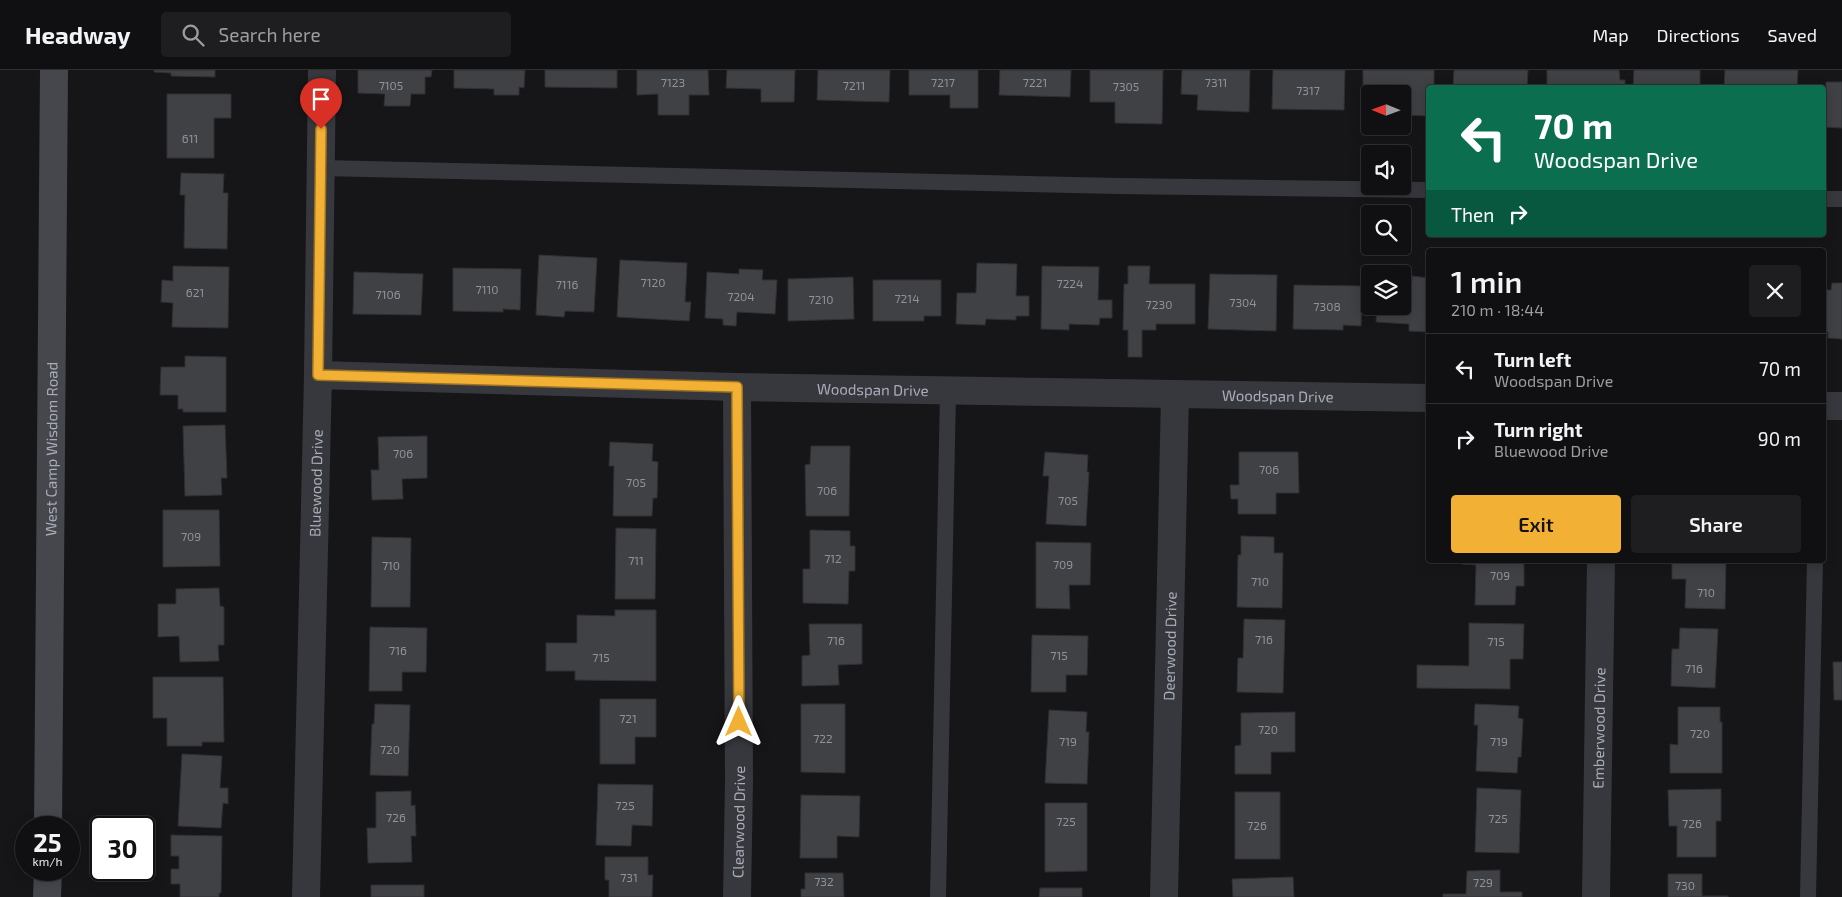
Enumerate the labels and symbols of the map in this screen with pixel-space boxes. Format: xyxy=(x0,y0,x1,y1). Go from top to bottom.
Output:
house number: 7123 xyxy=(661,75,685,89)
house number: 7217 xyxy=(931,75,955,89)
house number: 7221 xyxy=(1023,75,1047,89)
house number: 7311 xyxy=(1205,75,1227,89)
pin xyxy=(300,78,342,129)
house number: 7105 xyxy=(379,78,403,92)
house number: 7211 xyxy=(843,78,865,92)
house number: 7305 xyxy=(1113,79,1139,93)
house number: 7317 xyxy=(1296,83,1320,97)
north arrow xyxy=(1361,85,1411,135)
house number: 611 xyxy=(182,131,198,145)
house number: 7120 xyxy=(641,275,665,289)
house number: 7224 xyxy=(1056,276,1084,290)
house number: 7116 xyxy=(556,277,578,291)
house number: 7110 xyxy=(476,282,498,296)
house number: 621 xyxy=(186,285,204,299)
house number: 7106 xyxy=(375,287,401,301)
house number: 7204 xyxy=(727,289,755,303)
house number: 7214 xyxy=(894,291,920,305)
house number: 7210 xyxy=(809,292,833,306)
house number: 7304 xyxy=(1229,295,1257,309)
house number: 7230 xyxy=(1146,297,1172,311)
house number: 7308 xyxy=(1313,299,1341,313)
street label: West Camp Wisdom Road xyxy=(41,362,61,536)
street label: Woodspan Drive xyxy=(817,379,929,399)
street label: Woodspan Drive xyxy=(1222,386,1334,405)
street label: Bluewood Drive xyxy=(305,429,326,537)
house number: 706 xyxy=(393,446,413,460)
house number: 706 xyxy=(1259,462,1279,476)
house number: 705 xyxy=(626,475,646,489)
house number: 706 xyxy=(817,483,837,497)
house number: 705 xyxy=(1058,493,1078,507)
house number: 709 xyxy=(181,529,201,543)
house number: 712 xyxy=(824,551,842,565)
house number: 711 xyxy=(628,553,644,567)
house number: 709 xyxy=(1053,557,1073,571)
house number: 710 xyxy=(382,558,400,572)
house number: 709 xyxy=(1490,568,1510,582)
house number: 710 xyxy=(1251,574,1269,588)
house number: 710 xyxy=(1697,585,1715,599)
street label: Deerwood Drive xyxy=(1159,591,1180,701)
house number: 716 xyxy=(1255,632,1273,646)
house number: 716 xyxy=(827,633,845,647)
house number: 715 xyxy=(1487,634,1505,648)
house number: 716 xyxy=(389,643,407,657)
house number: 715 xyxy=(1050,648,1068,662)
house number: 715 xyxy=(592,650,610,664)
house number: 716 xyxy=(1685,661,1703,675)
street label: Emberwood Drive xyxy=(1589,667,1608,789)
position arrow xyxy=(712,695,764,747)
house number: 721 xyxy=(619,711,637,725)
house number: 720 xyxy=(1258,722,1278,736)
house number: 720 xyxy=(1690,726,1710,740)
house number: 722 xyxy=(813,731,833,745)
house number: 719 xyxy=(1059,734,1077,748)
house number: 719 xyxy=(1490,734,1508,748)
house number: 720 xyxy=(380,742,400,756)
street label: Clearwood Drive xyxy=(728,766,748,878)
house number: 725 xyxy=(615,798,635,812)
house number: 726 xyxy=(386,810,406,824)
house number: 725 xyxy=(1488,811,1508,825)
house number: 725 xyxy=(1056,814,1076,828)
speed limit sign: 30 xyxy=(90,816,155,881)
house number: 726 xyxy=(1682,816,1702,830)
house number: 726 xyxy=(1247,818,1267,832)
house number: 731 xyxy=(620,870,638,884)
house number: 732 xyxy=(814,874,834,888)
house number: 729 xyxy=(1473,875,1493,889)
house number: 730 xyxy=(1675,878,1695,892)

